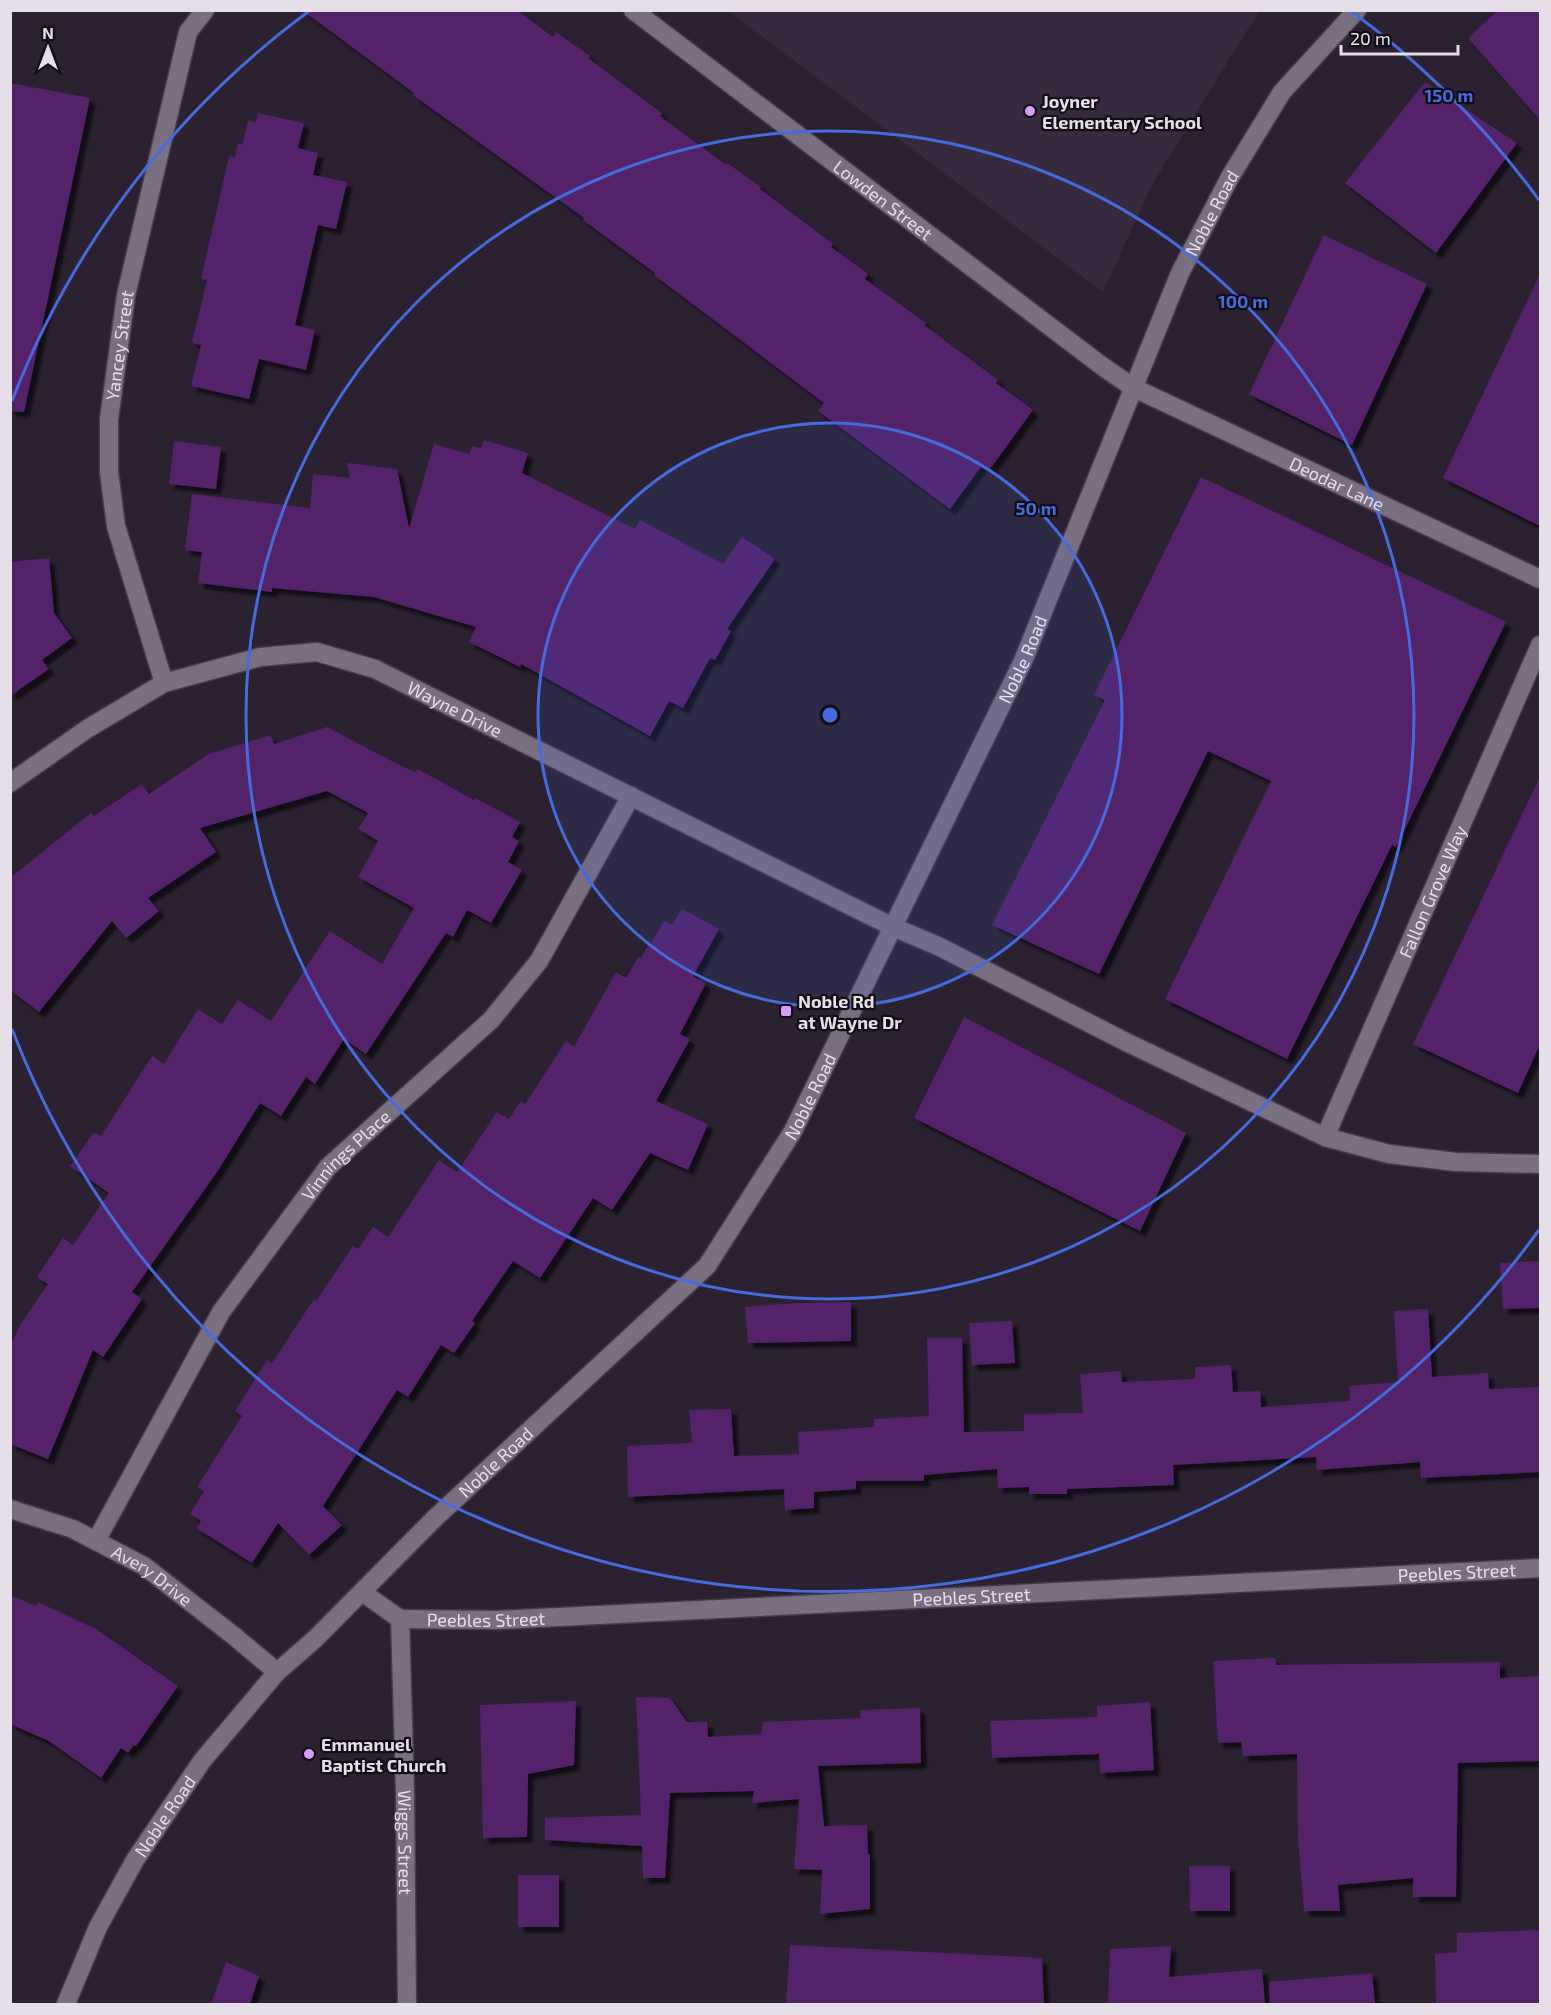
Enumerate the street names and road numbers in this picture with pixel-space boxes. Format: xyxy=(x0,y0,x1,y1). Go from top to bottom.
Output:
street label: Lowden Street xyxy=(829,155,937,245)
street label: Noble Road xyxy=(1180,166,1243,260)
street label: Yancey Street xyxy=(101,288,138,402)
street label: Deodar Lane xyxy=(1286,452,1388,515)
street label: Noble Road xyxy=(993,612,1051,707)
street label: Wayne Drive xyxy=(404,676,506,742)
street label: Fallon Grove Way xyxy=(1394,821,1471,961)
street label: Noble Road xyxy=(779,1049,840,1144)
street label: Vinnings Place xyxy=(296,1105,395,1204)
street label: Noble Road xyxy=(454,1422,537,1502)
street label: Avery Drive xyxy=(108,1540,197,1611)
street label: Peebles Street xyxy=(1397,1558,1517,1586)
street label: Peebles Street xyxy=(912,1582,1031,1610)
street label: Peebles Street xyxy=(427,1607,546,1631)
street label: Noble Road xyxy=(129,1771,200,1861)
street label: Wiggs Street xyxy=(394,1790,417,1895)

